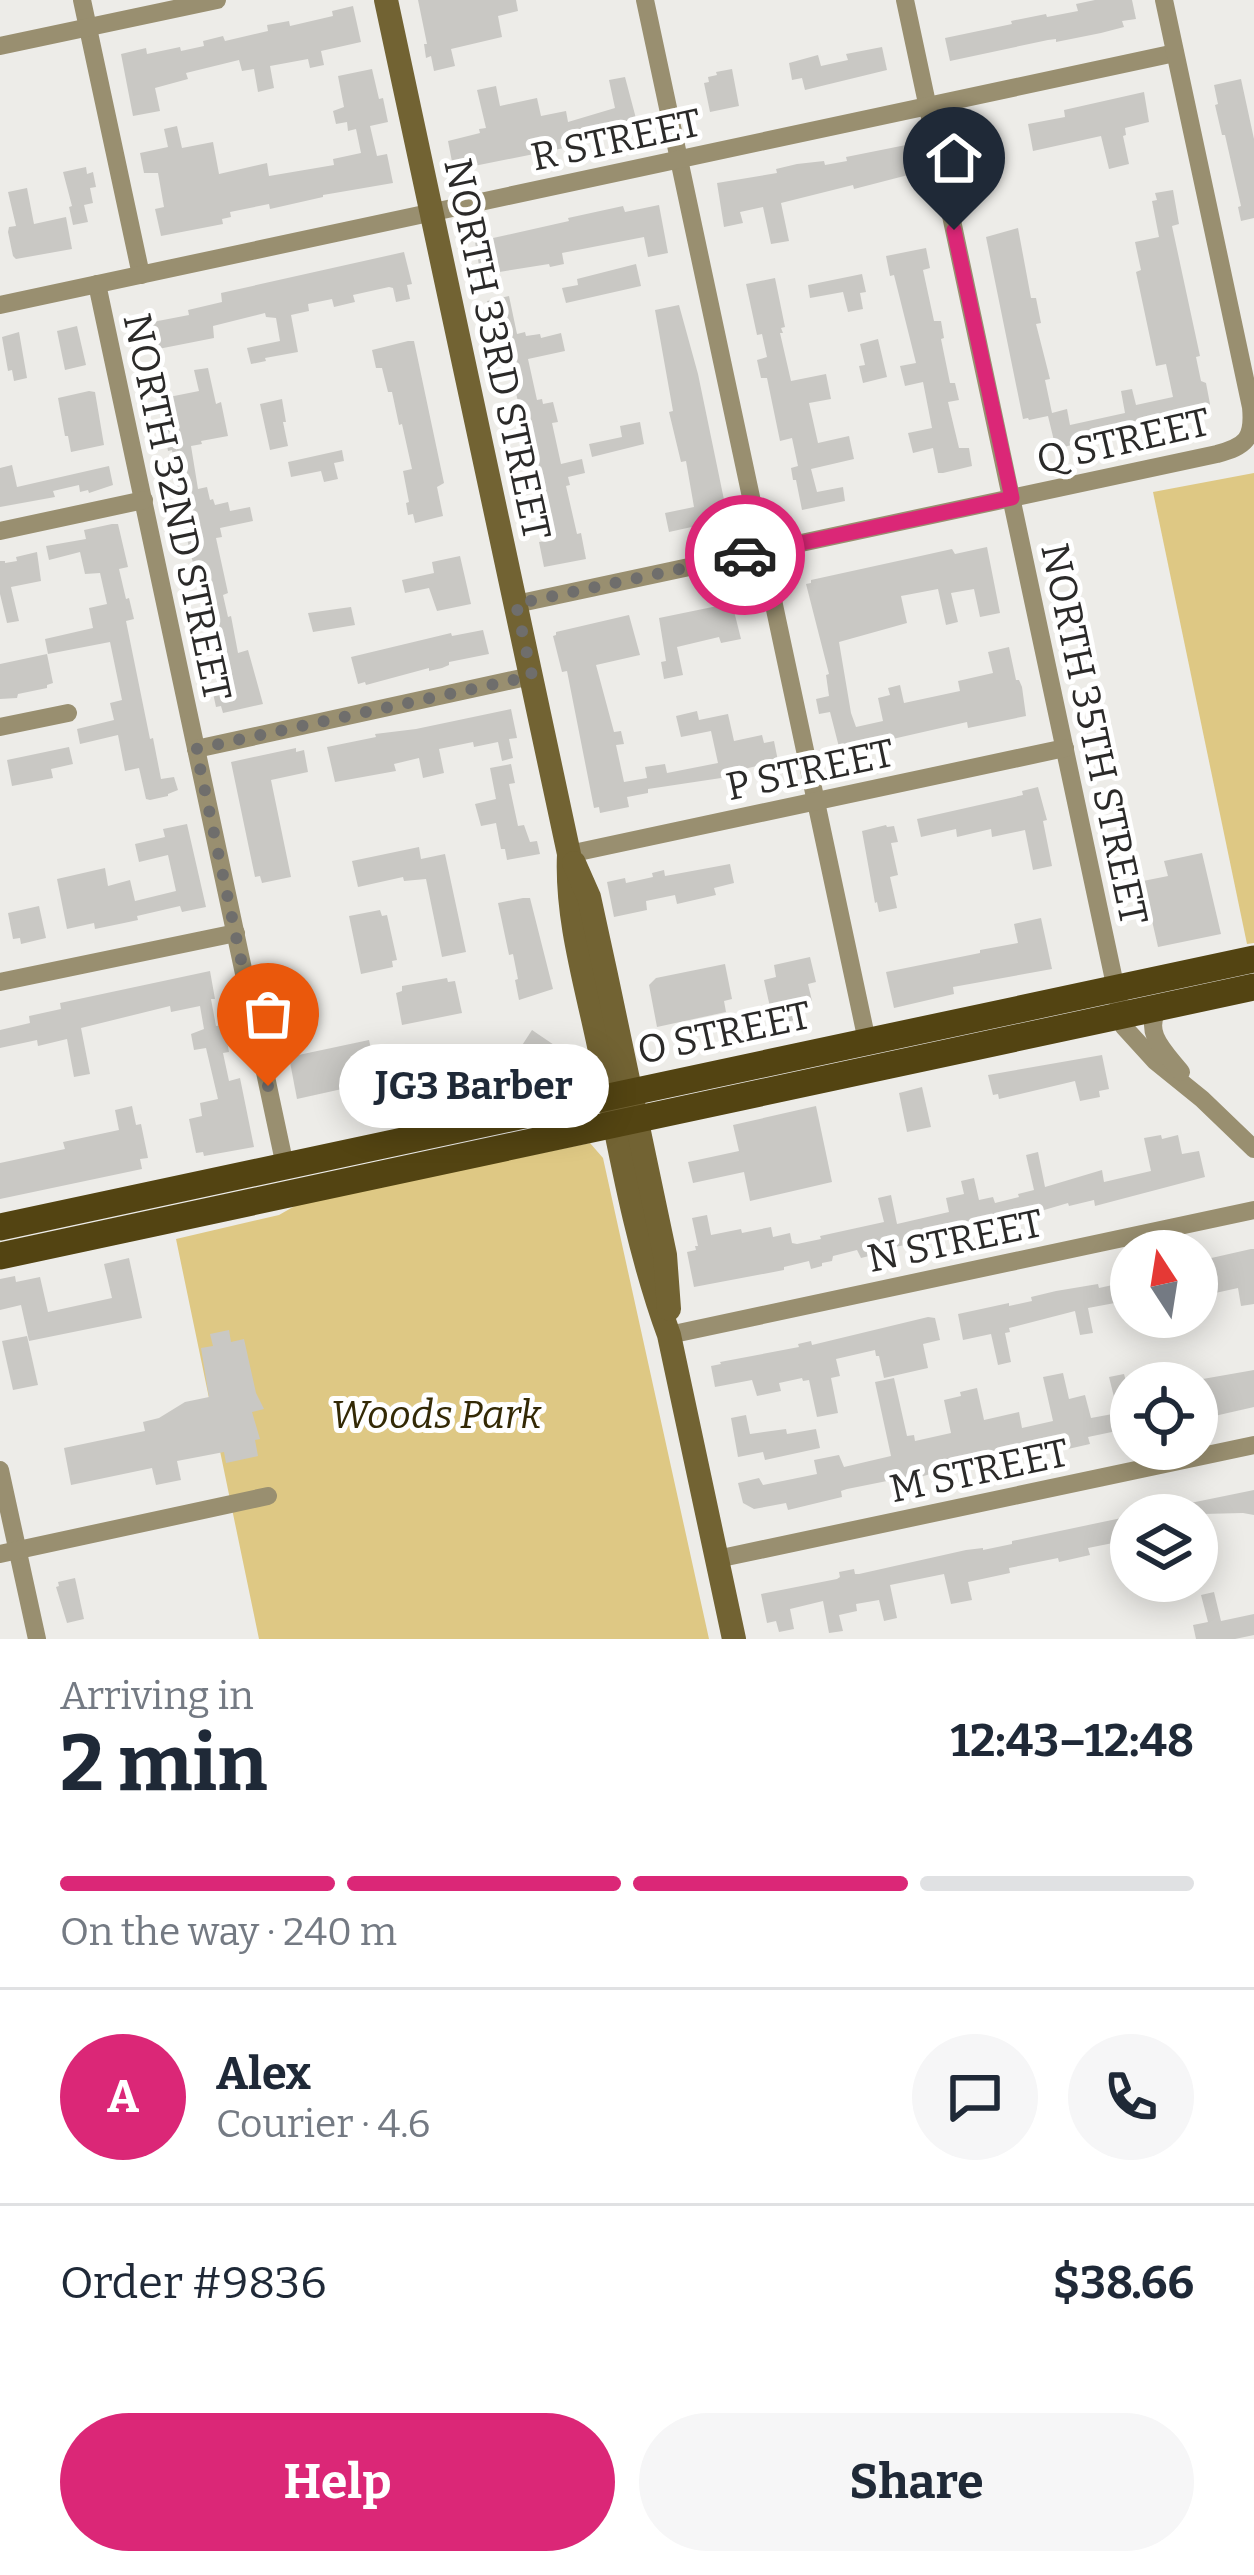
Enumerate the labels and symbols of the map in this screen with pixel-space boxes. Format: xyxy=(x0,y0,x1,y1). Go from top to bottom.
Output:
street label: R STREET xyxy=(527,100,706,180)
pin xyxy=(903,107,1005,230)
street label: NORTH 33RD STREET xyxy=(434,154,560,544)
street label: NORTH 32ND STREET xyxy=(113,309,241,705)
street label: Q STREET xyxy=(1032,399,1214,483)
courier xyxy=(685,495,805,615)
street label: NORTH 35TH STREET xyxy=(1031,539,1157,929)
street label: P STREET xyxy=(722,730,898,810)
pin xyxy=(217,963,319,1086)
street label: O STREET xyxy=(633,992,815,1074)
callout: JG3 Barber xyxy=(340,1044,610,1128)
street label: N STREET xyxy=(863,1200,1047,1282)
north arrow xyxy=(1110,1230,1218,1338)
park label: Woods Park xyxy=(331,1392,542,1438)
street label: M STREET xyxy=(885,1430,1073,1512)

